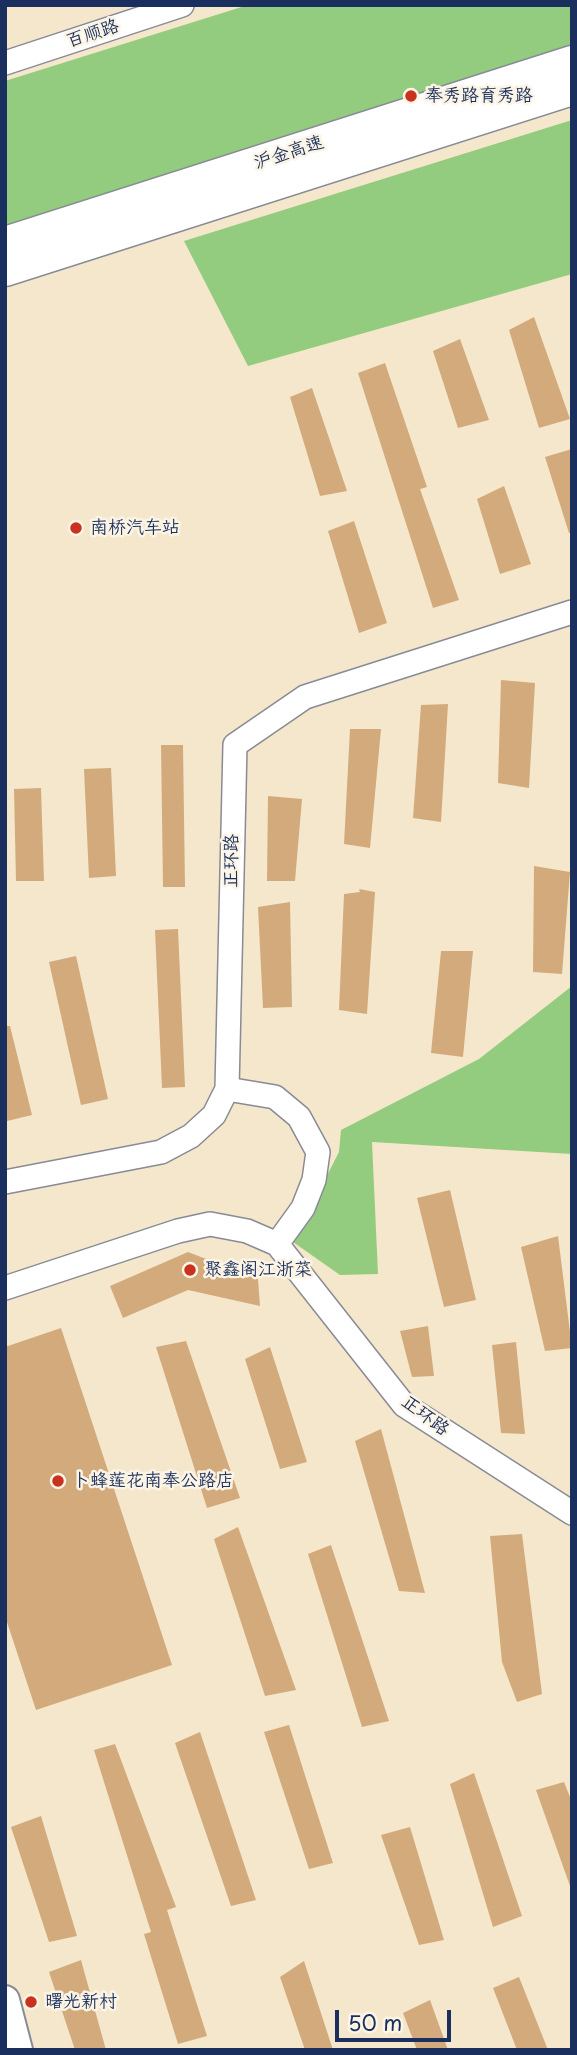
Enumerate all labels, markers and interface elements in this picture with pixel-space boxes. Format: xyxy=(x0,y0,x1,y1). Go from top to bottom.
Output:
street label: 百顺路 xyxy=(64,15,122,53)
place label: 奉秀路育秀路 xyxy=(425,85,533,107)
marker: 奉秀路育秀路 xyxy=(403,88,419,104)
street label: 沪金高速 xyxy=(251,132,327,174)
place label: 南桥汽车站 xyxy=(90,517,180,539)
marker: 南桥汽车站 xyxy=(68,520,84,536)
street label: 正环路 xyxy=(221,834,243,888)
place label: 聚鑫阁江浙菜 xyxy=(204,1259,312,1281)
marker: 聚鑫阁江浙菜 xyxy=(182,1262,198,1278)
street label: 正环路 xyxy=(397,1391,453,1441)
place label: 卜蜂莲花南奉公路店 xyxy=(72,1470,234,1492)
marker: 卜蜂莲花南奉公路店 xyxy=(50,1473,66,1489)
place label: 曙光新村 xyxy=(45,1991,117,2013)
marker: 曙光新村 xyxy=(23,1994,39,2010)
scale bar xyxy=(339,1996,454,2040)
text: 50 m xyxy=(348,2006,402,2038)

